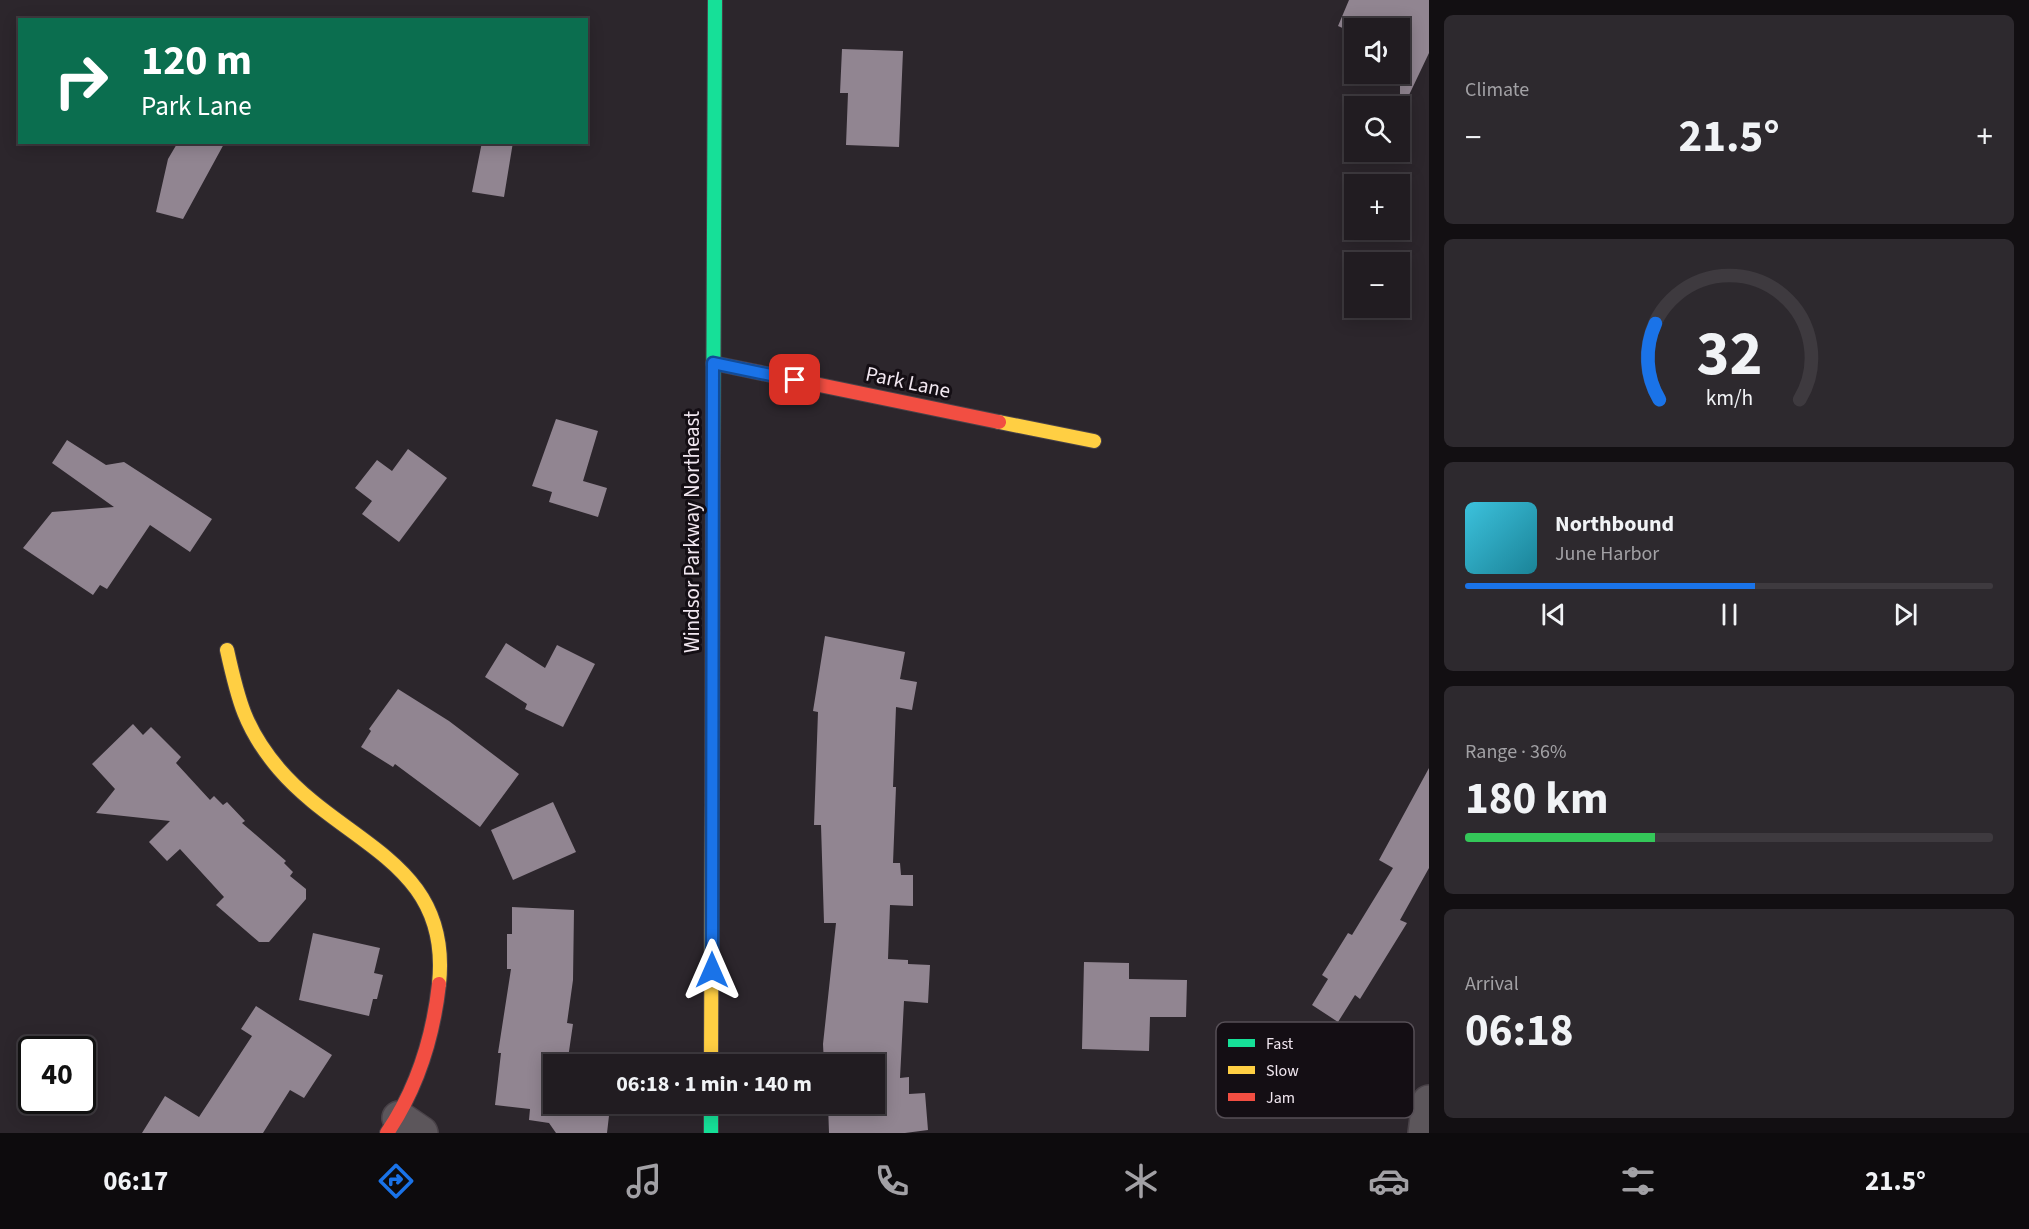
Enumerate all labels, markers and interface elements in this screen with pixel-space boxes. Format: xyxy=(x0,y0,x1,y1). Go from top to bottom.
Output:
map controls xyxy=(1344,18,1410,318)
button: sound xyxy=(1344,18,1410,84)
text: 120 m xyxy=(141,31,252,91)
icon: right xyxy=(42,42,120,120)
text: Climate xyxy=(1465,76,1529,104)
text: Park Lane xyxy=(141,87,252,126)
button: search xyxy=(1344,96,1410,162)
text: 21.5° xyxy=(1678,105,1780,169)
text: − xyxy=(1465,114,1481,161)
text: + xyxy=(1977,114,1993,161)
button: + xyxy=(1344,174,1410,240)
button: − xyxy=(1344,252,1410,318)
text: 32 xyxy=(1696,310,1762,399)
pin xyxy=(769,354,820,405)
street label: Park Lane xyxy=(863,358,953,406)
icon: arrive xyxy=(778,363,811,396)
text: km/h xyxy=(1705,383,1753,414)
street label: Windsor Parkway Northeast xyxy=(677,411,707,653)
text: Northbound xyxy=(1555,508,1674,540)
text: June Harbor xyxy=(1555,540,1659,568)
icon: previous xyxy=(1537,598,1570,631)
icon: pause xyxy=(1713,598,1746,631)
icon: next xyxy=(1889,598,1922,631)
text: Range · 36% xyxy=(1465,738,1566,766)
text: 180 km xyxy=(1465,767,1609,831)
position arrow xyxy=(680,938,744,1002)
text: Arrival xyxy=(1465,970,1519,998)
text: 06:18 xyxy=(1465,999,1574,1063)
legend xyxy=(1216,1022,1414,1118)
text: Fast xyxy=(1266,1033,1294,1055)
speed limit sign: 40 xyxy=(18,1036,96,1114)
text: Slow xyxy=(1266,1060,1299,1082)
text: 06:18 · 1 min · 140 m xyxy=(616,1068,812,1100)
text: Jam xyxy=(1266,1087,1295,1109)
icon: directions xyxy=(375,1160,417,1202)
icon: music xyxy=(623,1160,665,1202)
icon: phone xyxy=(871,1160,913,1202)
icon: climate xyxy=(1120,1160,1162,1202)
icon: car xyxy=(1368,1160,1410,1202)
icon: filters xyxy=(1617,1160,1659,1202)
text: 06:17 xyxy=(103,1162,168,1201)
text: 21.5° xyxy=(1865,1162,1926,1201)

